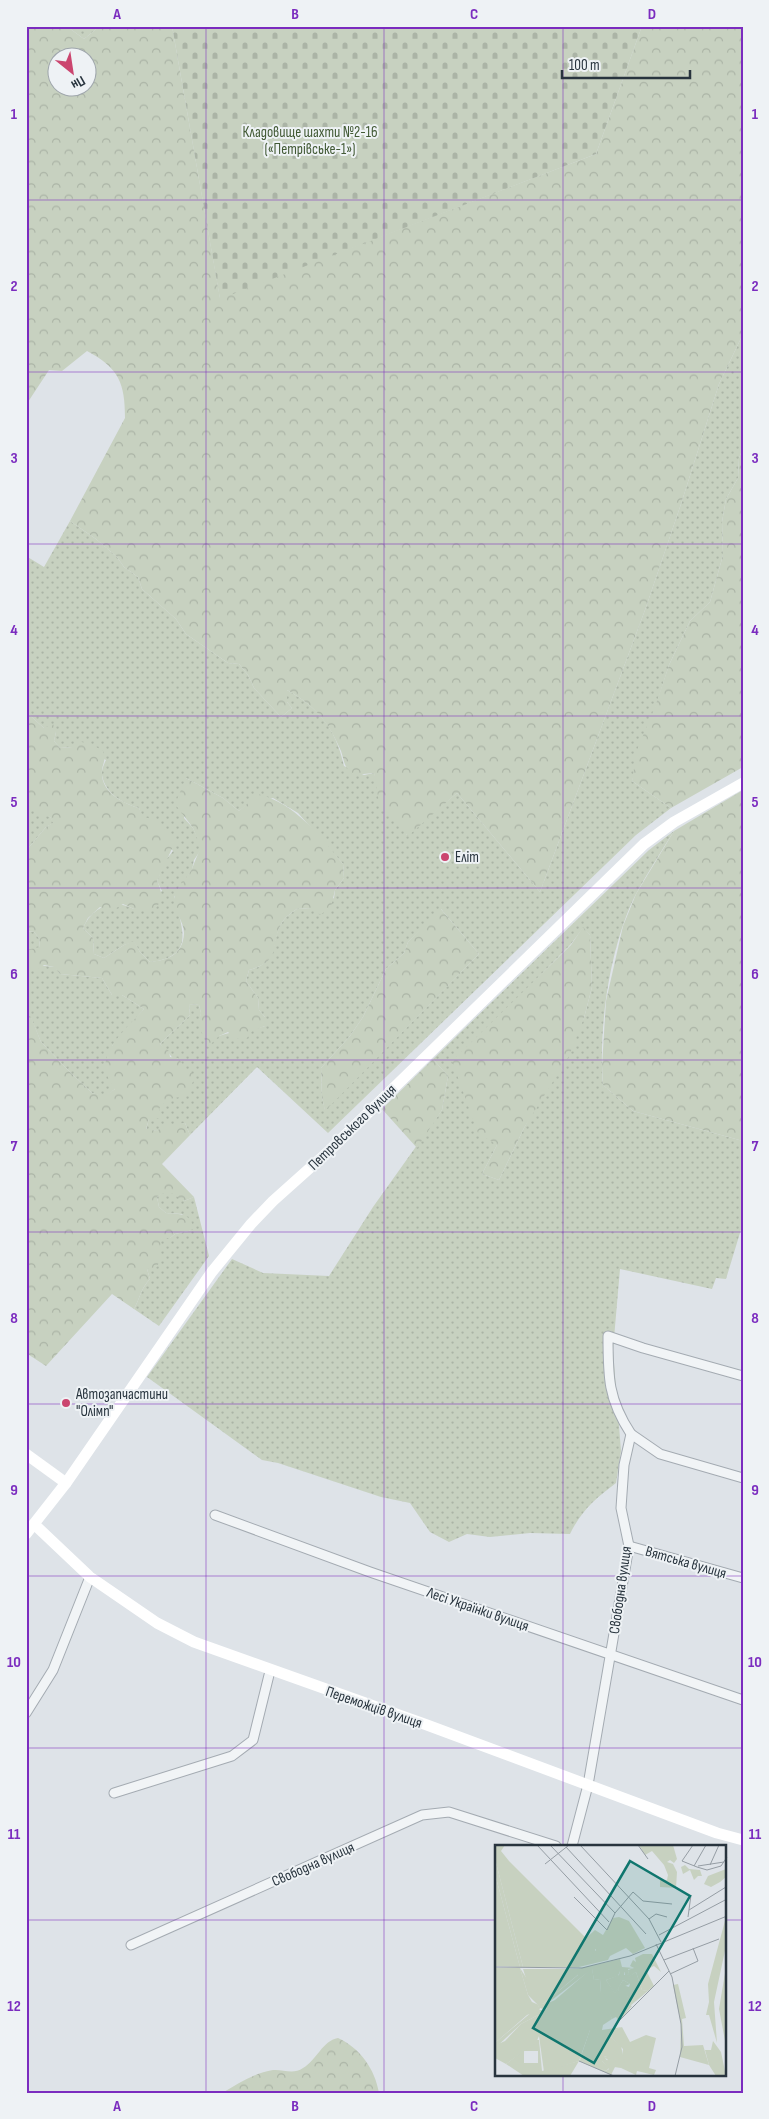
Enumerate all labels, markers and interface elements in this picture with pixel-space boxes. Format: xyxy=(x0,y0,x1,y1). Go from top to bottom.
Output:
text: A xyxy=(112,5,121,24)
text: B xyxy=(291,5,299,24)
text: C xyxy=(470,5,478,24)
text: D xyxy=(648,5,656,24)
north arrow xyxy=(48,48,98,98)
scale bar xyxy=(562,48,689,80)
text: 100 m xyxy=(569,56,600,75)
text: Пн xyxy=(68,72,88,94)
text: 1 xyxy=(11,105,18,124)
text: 1 xyxy=(752,105,759,124)
park label: Кладовище шахти №2-16 («Петрівське-1») xyxy=(242,123,378,159)
text: 2 xyxy=(10,277,18,296)
text: 2 xyxy=(751,277,759,296)
text: 3 xyxy=(10,449,18,468)
text: 3 xyxy=(751,449,759,468)
text: 4 xyxy=(10,621,18,640)
text: 4 xyxy=(751,621,759,640)
text: 5 xyxy=(10,793,18,812)
text: 5 xyxy=(751,793,759,812)
place label: Еліт xyxy=(455,848,479,867)
marker: Еліт xyxy=(439,851,451,863)
text: 6 xyxy=(10,965,18,984)
text: 6 xyxy=(751,965,759,984)
street label: Петровського вулиця xyxy=(304,1080,401,1174)
text: 7 xyxy=(11,1137,18,1156)
text: 7 xyxy=(752,1137,759,1156)
text: 8 xyxy=(10,1309,18,1328)
text: 8 xyxy=(751,1309,759,1328)
place label: Автозапчастини "Олімп" xyxy=(75,1385,168,1421)
marker: Автозапчастини "Олімп" xyxy=(60,1397,72,1409)
text: 9 xyxy=(10,1481,18,1500)
text: 9 xyxy=(751,1481,759,1500)
street label: Вятська вулиця xyxy=(643,1542,729,1583)
street label: Свободна вулиця xyxy=(605,1545,636,1635)
street label: Лесі Українки вулиця xyxy=(423,1583,532,1636)
text: 10 xyxy=(7,1653,21,1672)
text: 10 xyxy=(748,1653,762,1672)
street label: Переможців вулиця xyxy=(323,1682,425,1733)
text: 11 xyxy=(8,1825,21,1844)
text: 11 xyxy=(749,1825,762,1844)
street label: Свободна вулиця xyxy=(269,1838,358,1891)
inset map xyxy=(495,1845,726,2076)
text: 12 xyxy=(7,1997,21,2016)
text: 12 xyxy=(748,1997,762,2016)
text: A xyxy=(112,2097,121,2116)
text: B xyxy=(291,2097,299,2116)
text: C xyxy=(470,2097,478,2116)
text: D xyxy=(648,2097,656,2116)

